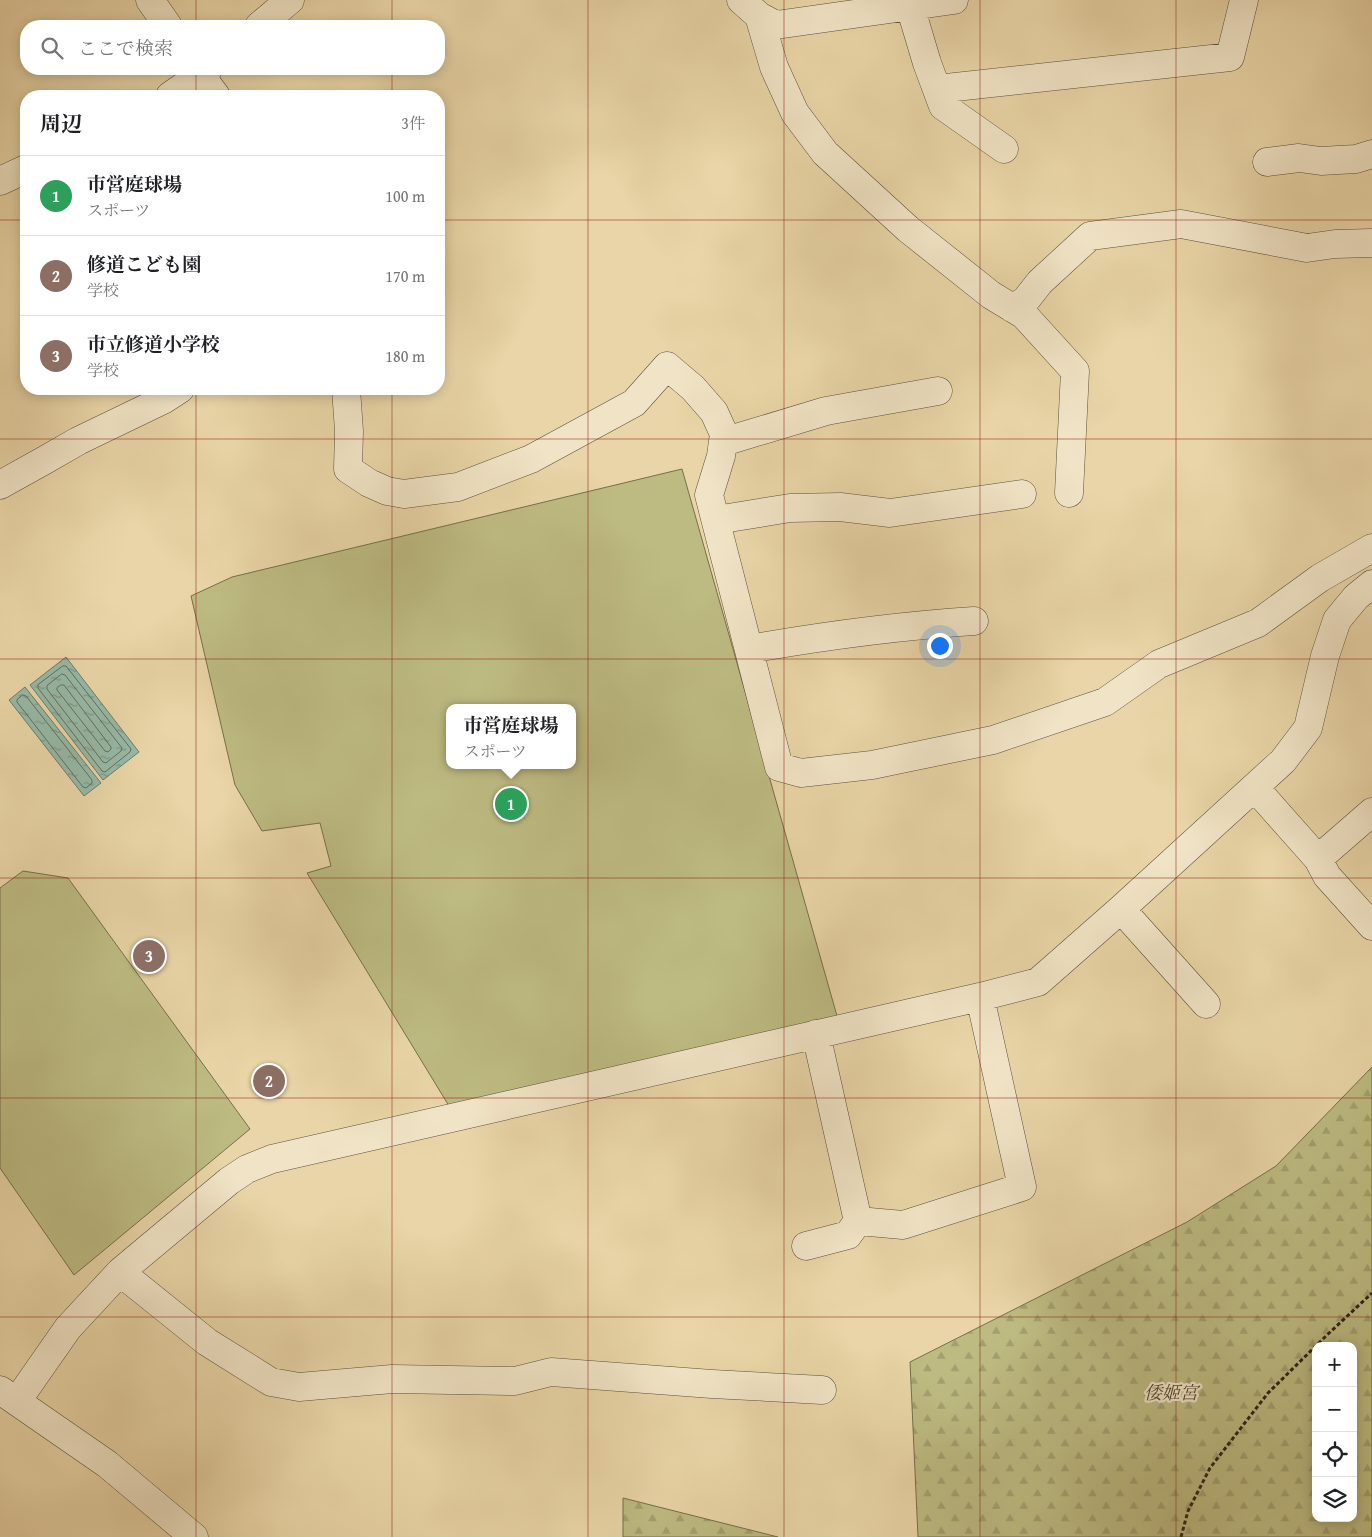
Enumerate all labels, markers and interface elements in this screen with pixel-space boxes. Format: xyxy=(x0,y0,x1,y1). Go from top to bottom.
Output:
search box xyxy=(20,20,445,75)
icon: search xyxy=(38,34,66,62)
text: ここで検索 xyxy=(78,34,173,62)
text: 周辺 xyxy=(40,108,82,139)
text: 3件 xyxy=(401,111,425,135)
text: 市営庭球場 xyxy=(87,170,182,198)
text: 1 xyxy=(52,184,60,208)
text: 100 m xyxy=(385,184,425,208)
text: スポーツ xyxy=(87,198,150,222)
text: 修道こども園 xyxy=(87,250,201,278)
text: 2 xyxy=(52,264,60,288)
text: 170 m xyxy=(385,264,425,288)
text: 学校 xyxy=(87,278,119,302)
text: 市立修道小学校 xyxy=(87,330,220,358)
text: 3 xyxy=(52,344,60,368)
text: 180 m xyxy=(385,344,425,368)
text: 学校 xyxy=(87,358,119,382)
your location xyxy=(927,633,953,659)
popup xyxy=(446,704,576,769)
text: 市営庭球場 xyxy=(463,711,559,739)
text: スポーツ xyxy=(463,739,527,763)
pin: 1 xyxy=(495,785,527,823)
pin: 3 xyxy=(133,937,165,975)
pin: 2 xyxy=(253,1062,285,1100)
map controls xyxy=(1312,1342,1357,1522)
button: + xyxy=(1312,1342,1357,1387)
park label: 倭姬宮 xyxy=(1144,1379,1201,1406)
button: − xyxy=(1312,1387,1357,1432)
button: locate xyxy=(1312,1432,1357,1477)
button: layers xyxy=(1312,1477,1357,1522)

